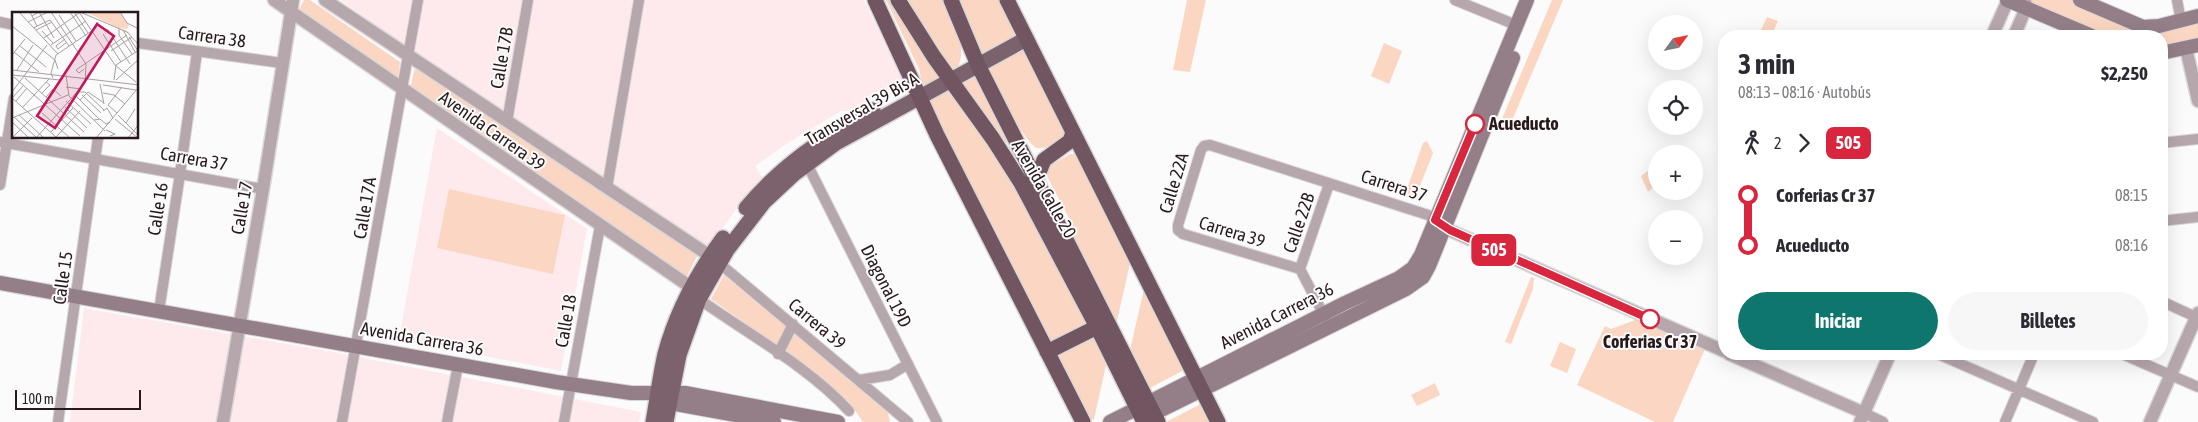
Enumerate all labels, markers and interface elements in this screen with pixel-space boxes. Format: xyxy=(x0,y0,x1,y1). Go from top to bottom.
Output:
inset map xyxy=(12,12,139,139)
north arrow xyxy=(1648,15,1702,70)
map controls xyxy=(1648,15,1703,265)
street label: Carrera 38 xyxy=(177,21,247,52)
street label: Calle 17B xyxy=(486,25,517,90)
text: 3 min xyxy=(1738,48,1795,80)
text: $2,250 xyxy=(2101,62,2148,84)
street label: Transversal 39 Bis A xyxy=(801,67,922,150)
button: locate xyxy=(1648,80,1703,135)
text: 08:13 – 08:16 · Autobús xyxy=(1738,83,1871,101)
street label: Avenida Carrera 39 xyxy=(435,86,549,175)
place label: Acueducto xyxy=(1488,113,1559,134)
marker: Acueducto xyxy=(1465,114,1485,134)
icon: walk xyxy=(1738,129,1766,157)
icon: forward xyxy=(1790,129,1818,157)
text: 505 xyxy=(1836,132,1861,153)
text: 2 xyxy=(1774,134,1782,152)
street label: Avenida Calle 20 xyxy=(1008,136,1081,242)
street label: Carrera 37 xyxy=(159,142,229,175)
button: + xyxy=(1648,145,1703,200)
street label: Calle 22A xyxy=(1154,150,1193,216)
street label: Carrera 37 xyxy=(1359,165,1430,206)
street label: Calle 17A xyxy=(349,175,380,240)
street label: Calle 17 xyxy=(227,180,256,236)
street label: Calle 16 xyxy=(143,181,172,237)
text: Corferias Cr 37 xyxy=(1776,184,1876,206)
text: 08:15 xyxy=(2115,186,2148,204)
street label: Calle 22B xyxy=(1279,190,1319,256)
button: − xyxy=(1648,210,1703,265)
street label: Carrera 39 xyxy=(1197,212,1268,251)
line badge: 505 xyxy=(1465,234,1523,266)
text: Acueducto xyxy=(1776,234,1849,256)
text: 08:16 xyxy=(2115,236,2148,254)
text: 505 xyxy=(1481,239,1507,260)
street label: Diagonal 19D xyxy=(857,241,916,331)
street label: Calle 15 xyxy=(48,250,77,306)
street label: Avenida Carrera 36 xyxy=(1217,278,1337,353)
button: Iniciar xyxy=(1738,292,1938,350)
button: Billetes xyxy=(1948,292,2148,350)
street label: Calle 18 xyxy=(551,293,580,349)
street label: Carrera 39 xyxy=(785,294,850,354)
marker: Corferias Cr 37 xyxy=(1640,309,1660,329)
street label: Avenida Carrera 36 xyxy=(359,317,485,360)
place label: Corferias Cr 37 xyxy=(1603,331,1697,352)
scale bar xyxy=(15,387,141,410)
text: 100 m xyxy=(22,391,54,407)

